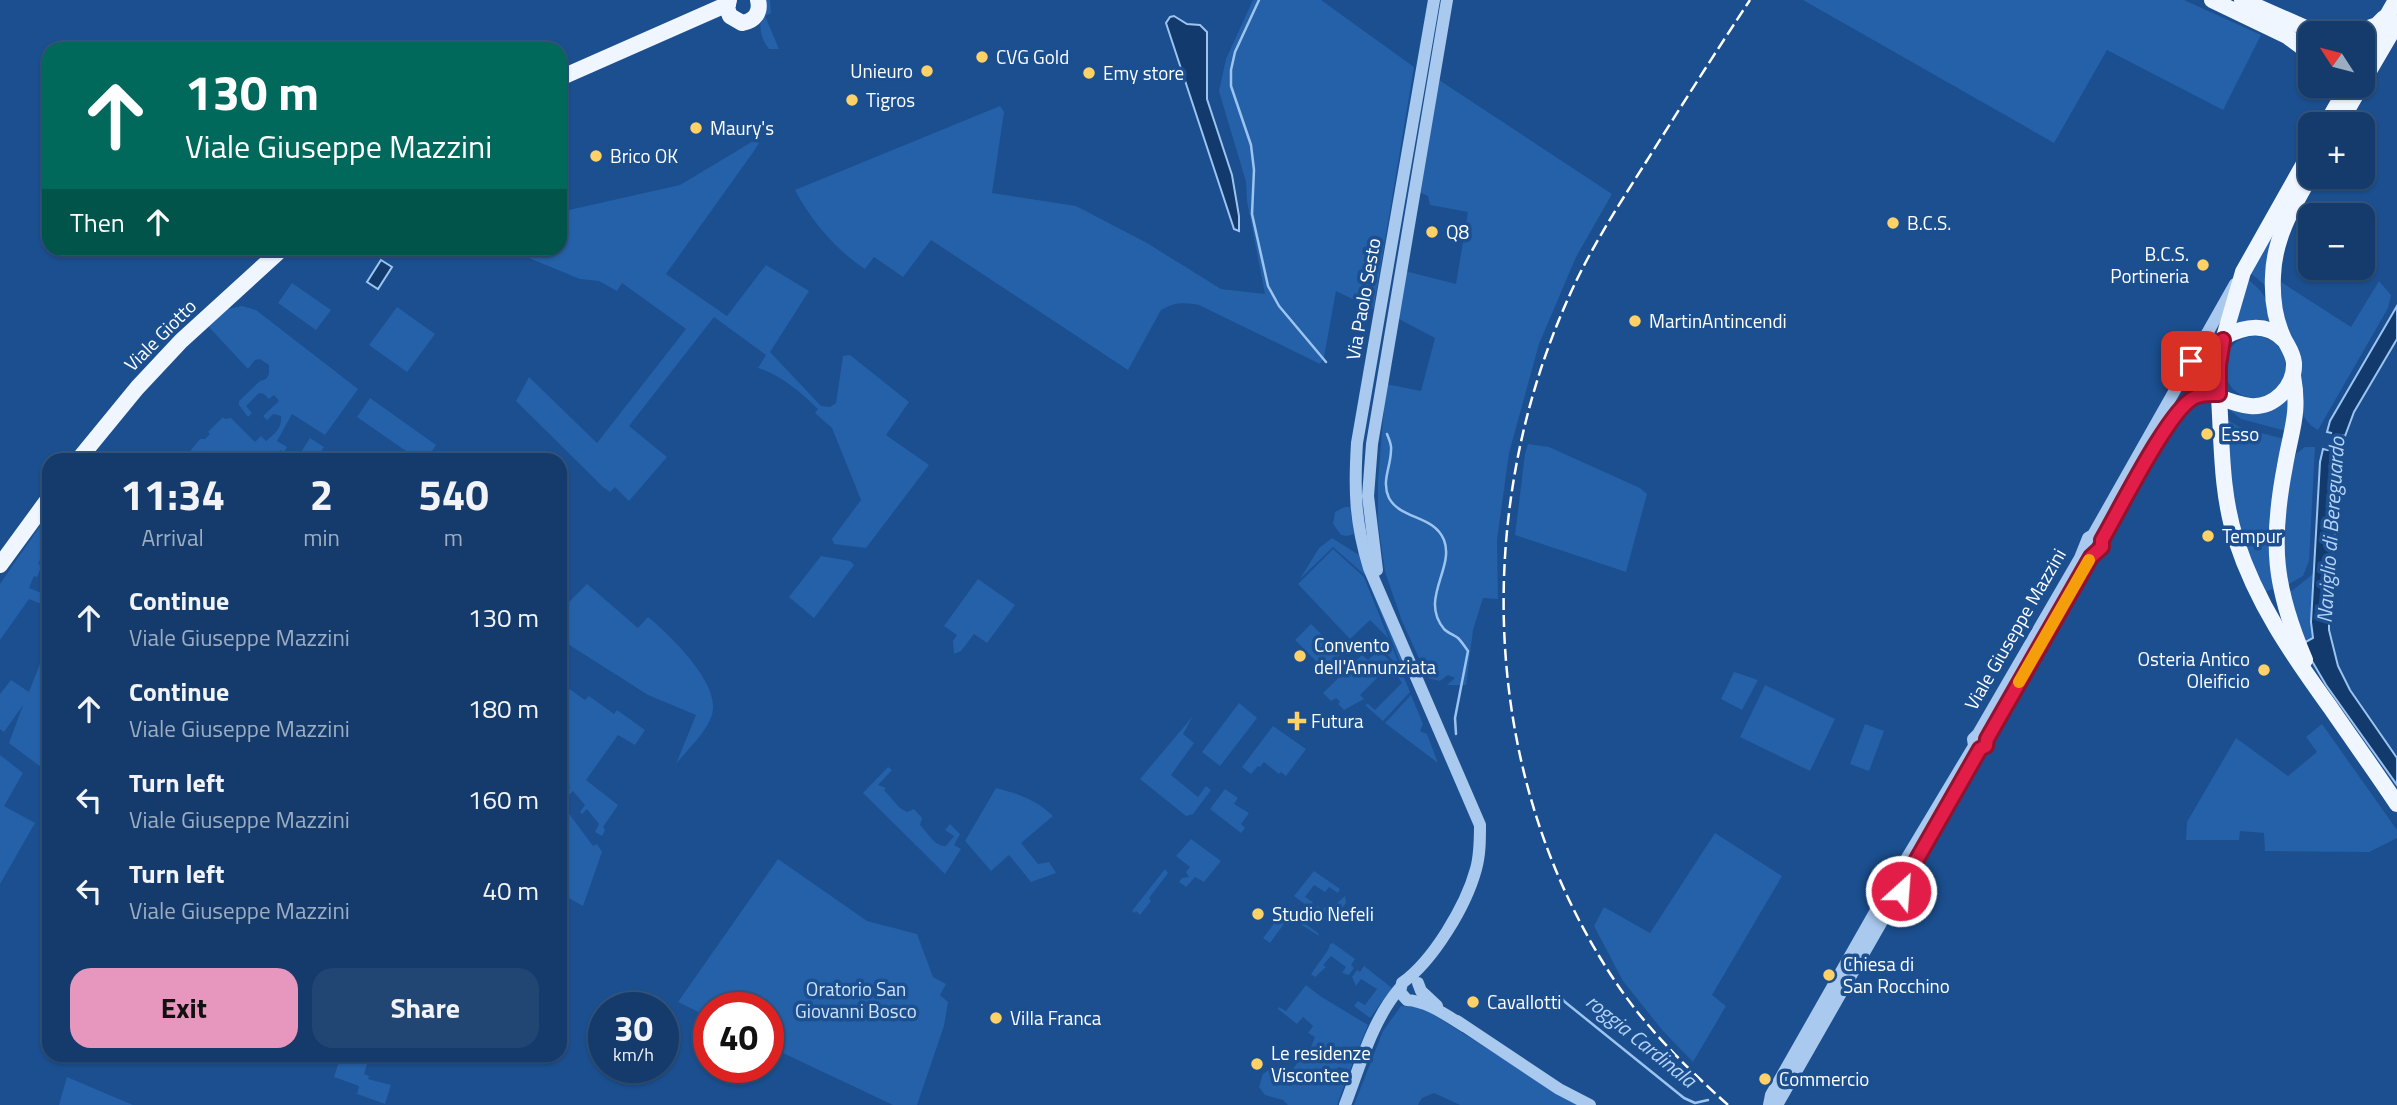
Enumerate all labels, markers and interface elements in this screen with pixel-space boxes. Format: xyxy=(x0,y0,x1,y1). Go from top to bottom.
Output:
north arrow xyxy=(2298,21,2375,98)
map controls xyxy=(2298,21,2375,280)
place label: CVG Gold xyxy=(996,42,1069,71)
marker: CVG Gold xyxy=(974,49,990,65)
text: 130 m xyxy=(185,54,319,129)
place label: Unieuro xyxy=(850,56,913,85)
place label: Emy store xyxy=(1103,58,1184,87)
marker: Unieuro xyxy=(919,63,935,79)
marker: Emy store xyxy=(1081,65,1097,81)
icon: ahead xyxy=(70,70,161,161)
place label: Tigros xyxy=(866,85,915,114)
marker: Tigros xyxy=(844,92,860,108)
button: + xyxy=(2298,112,2375,189)
place label: Maury's xyxy=(710,113,774,142)
marker: Maury's xyxy=(688,120,704,136)
text: Viale Giuseppe Mazzini xyxy=(185,122,492,170)
place label: Brico OK xyxy=(610,141,678,170)
marker: Brico OK xyxy=(588,148,604,164)
text: Then xyxy=(70,203,125,242)
icon: ahead xyxy=(139,203,177,241)
button: − xyxy=(2298,203,2375,280)
place label: B.C.S. xyxy=(1907,208,1951,237)
marker: B.C.S. xyxy=(1885,215,1901,231)
place label: Q8 xyxy=(1446,217,1470,246)
marker: Q8 xyxy=(1424,224,1440,240)
street label: Via Paolo Sesto xyxy=(1337,235,1388,362)
place label: B.C.S. Portineria xyxy=(2110,239,2189,290)
marker: B.C.S. Portineria xyxy=(2195,257,2211,273)
street label: Viale Giotto xyxy=(117,292,202,377)
place label: MartinAntincendi xyxy=(1649,306,1787,335)
marker: MartinAntincendi xyxy=(1627,313,1643,329)
pin xyxy=(2161,331,2221,391)
icon: arrive xyxy=(2172,342,2210,380)
place label: Esso xyxy=(2221,419,2259,448)
marker: Esso xyxy=(2199,426,2215,442)
water label: Naviglio di Bereguardo xyxy=(2308,435,2353,624)
text: 11:34 xyxy=(120,462,225,526)
text: 2 xyxy=(310,462,333,526)
text: 540 xyxy=(418,462,489,526)
text: Arrival xyxy=(141,520,204,555)
text: min xyxy=(303,520,340,555)
text: m xyxy=(444,520,463,555)
place label: Tempur xyxy=(2222,521,2283,550)
marker: Tempur xyxy=(2200,528,2216,544)
street label: Viale Giuseppe Mazzini xyxy=(1956,543,2073,715)
text: Continue xyxy=(129,581,229,620)
text: 130 m xyxy=(468,598,539,637)
icon: ahead xyxy=(70,599,108,637)
text: Viale Giuseppe Mazzini xyxy=(129,620,350,655)
place label: Convento dell'Annunziata xyxy=(1314,630,1437,681)
place label: Osteria Antico Oleificio xyxy=(2137,644,2250,695)
marker: Convento dell'Annunziata xyxy=(1292,648,1308,664)
marker: Osteria Antico Oleificio xyxy=(2256,662,2272,678)
text: Continue xyxy=(129,672,229,711)
text: 180 m xyxy=(468,689,539,728)
icon: ahead xyxy=(70,690,108,728)
place label: Futura xyxy=(1311,706,1364,735)
text: Viale Giuseppe Mazzini xyxy=(129,711,350,746)
marker: Futura xyxy=(1289,713,1305,729)
text: Turn left xyxy=(129,763,224,802)
text: 160 m xyxy=(468,780,539,819)
icon: left xyxy=(70,781,108,819)
text: Viale Giuseppe Mazzini xyxy=(129,802,350,837)
text: Turn left xyxy=(129,854,224,893)
position arrow xyxy=(1864,854,1938,928)
text: 40 m xyxy=(482,871,539,910)
icon: left xyxy=(70,872,108,910)
text: Viale Giuseppe Mazzini xyxy=(129,893,350,928)
place label: Studio Nefeli xyxy=(1272,899,1374,928)
marker: Studio Nefeli xyxy=(1250,906,1266,922)
place label: Chiesa di San Rocchino xyxy=(1843,949,1950,1000)
marker: Chiesa di San Rocchino xyxy=(1821,967,1837,983)
button: Exit xyxy=(70,968,298,1048)
button: Share xyxy=(312,968,539,1048)
park label: Oratorio San Giovanni Bosco xyxy=(795,974,917,1025)
water label: roggia Cardinala xyxy=(1580,986,1705,1096)
place label: Cavallotti xyxy=(1487,987,1562,1016)
speed limit sign: 40 xyxy=(693,992,784,1083)
marker: Cavallotti xyxy=(1465,994,1481,1010)
text: 30 xyxy=(614,1001,653,1055)
place label: Villa Franca xyxy=(1010,1003,1102,1032)
marker: Villa Franca xyxy=(988,1010,1004,1026)
place label: Le residenze Viscontee xyxy=(1271,1038,1371,1089)
text: km/h xyxy=(613,1041,654,1068)
marker: Le residenze Viscontee xyxy=(1249,1056,1265,1072)
place label: Commercio xyxy=(1779,1064,1869,1093)
marker: Commercio xyxy=(1757,1071,1773,1087)

